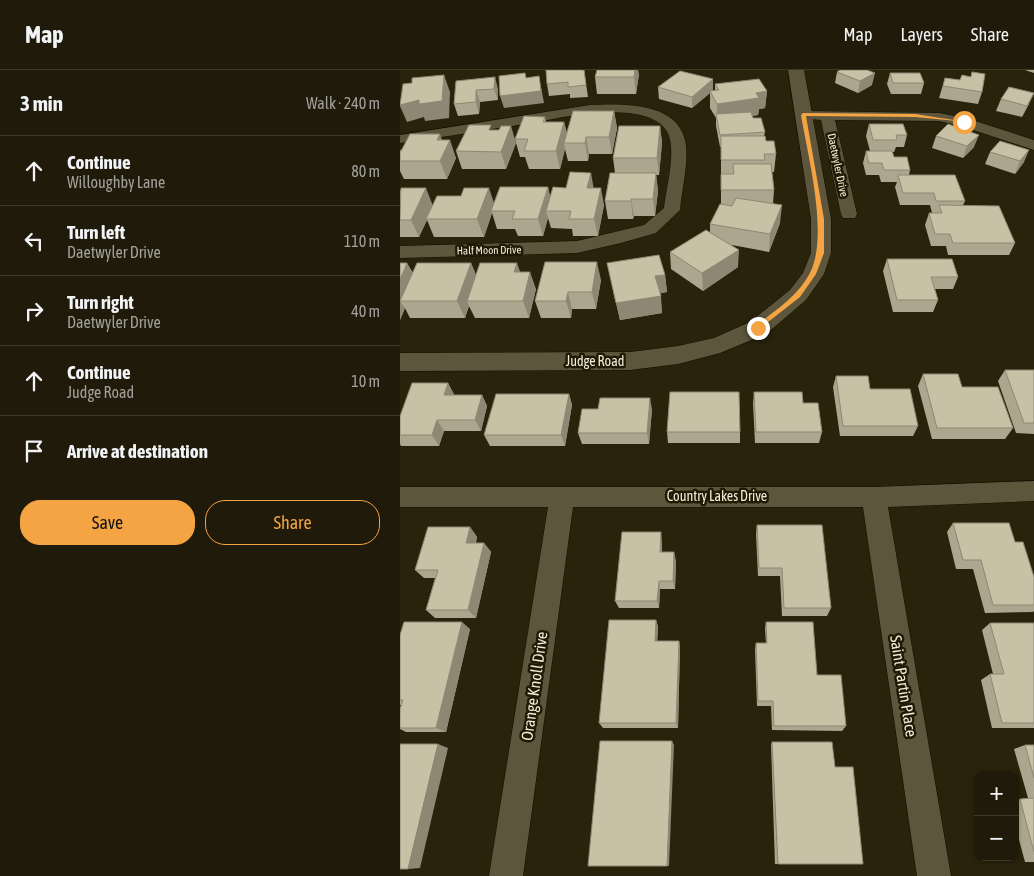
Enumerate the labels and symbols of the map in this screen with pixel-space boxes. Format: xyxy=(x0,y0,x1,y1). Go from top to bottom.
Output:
route start xyxy=(953,111,976,134)
street label: Daetwyler Drive xyxy=(825,132,851,198)
street label: Half Moon Drive xyxy=(456,243,522,257)
route end xyxy=(747,317,770,340)
street label: Judge Road xyxy=(566,353,624,369)
street label: Country Lakes Drive xyxy=(667,488,767,504)
street label: Orange Knoll Drive xyxy=(517,630,552,742)
street label: Saint Partin Place xyxy=(887,634,921,738)

